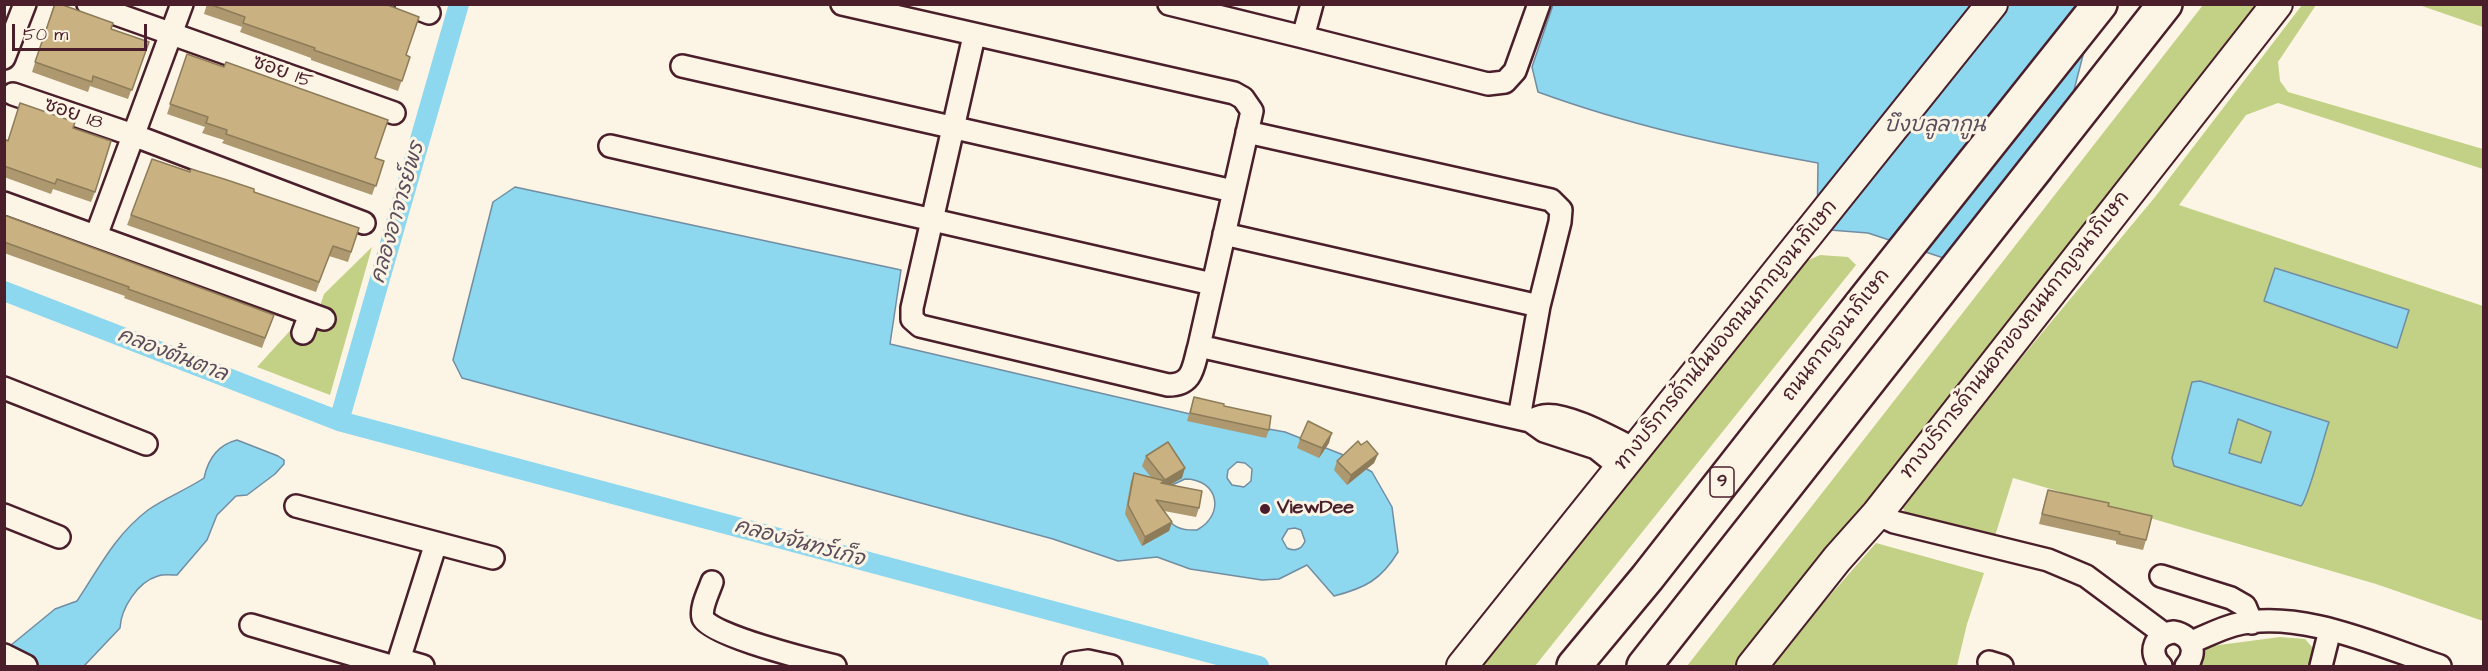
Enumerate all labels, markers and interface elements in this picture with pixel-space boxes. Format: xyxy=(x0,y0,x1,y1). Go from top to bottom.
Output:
scale bar xyxy=(15,12,150,50)
text: 50 m xyxy=(23,22,68,47)
street label: ซอย 15 xyxy=(249,51,315,95)
street label: ซอย 18 xyxy=(40,94,106,136)
water label: บึงบลูลากูน xyxy=(1884,114,1986,140)
water label: คลองอาจารย์พร xyxy=(367,139,431,287)
street label: ทางบริการด้านนอกของถนนกาญจนาภิเษก xyxy=(1896,187,2136,485)
street label: ทางบริการด้านในของถนนกาญจนาภิเษก xyxy=(1610,196,1844,476)
street label: ถนนกาญจนาภิเษก xyxy=(1778,265,1896,407)
water label: คลองต้นตาล xyxy=(114,324,230,388)
road number: 9 xyxy=(1710,467,1734,497)
place label: ViewDee xyxy=(1277,497,1354,521)
marker: ViewDee xyxy=(1258,502,1272,516)
water label: คลองจันทร์เก็จ xyxy=(731,515,867,573)

